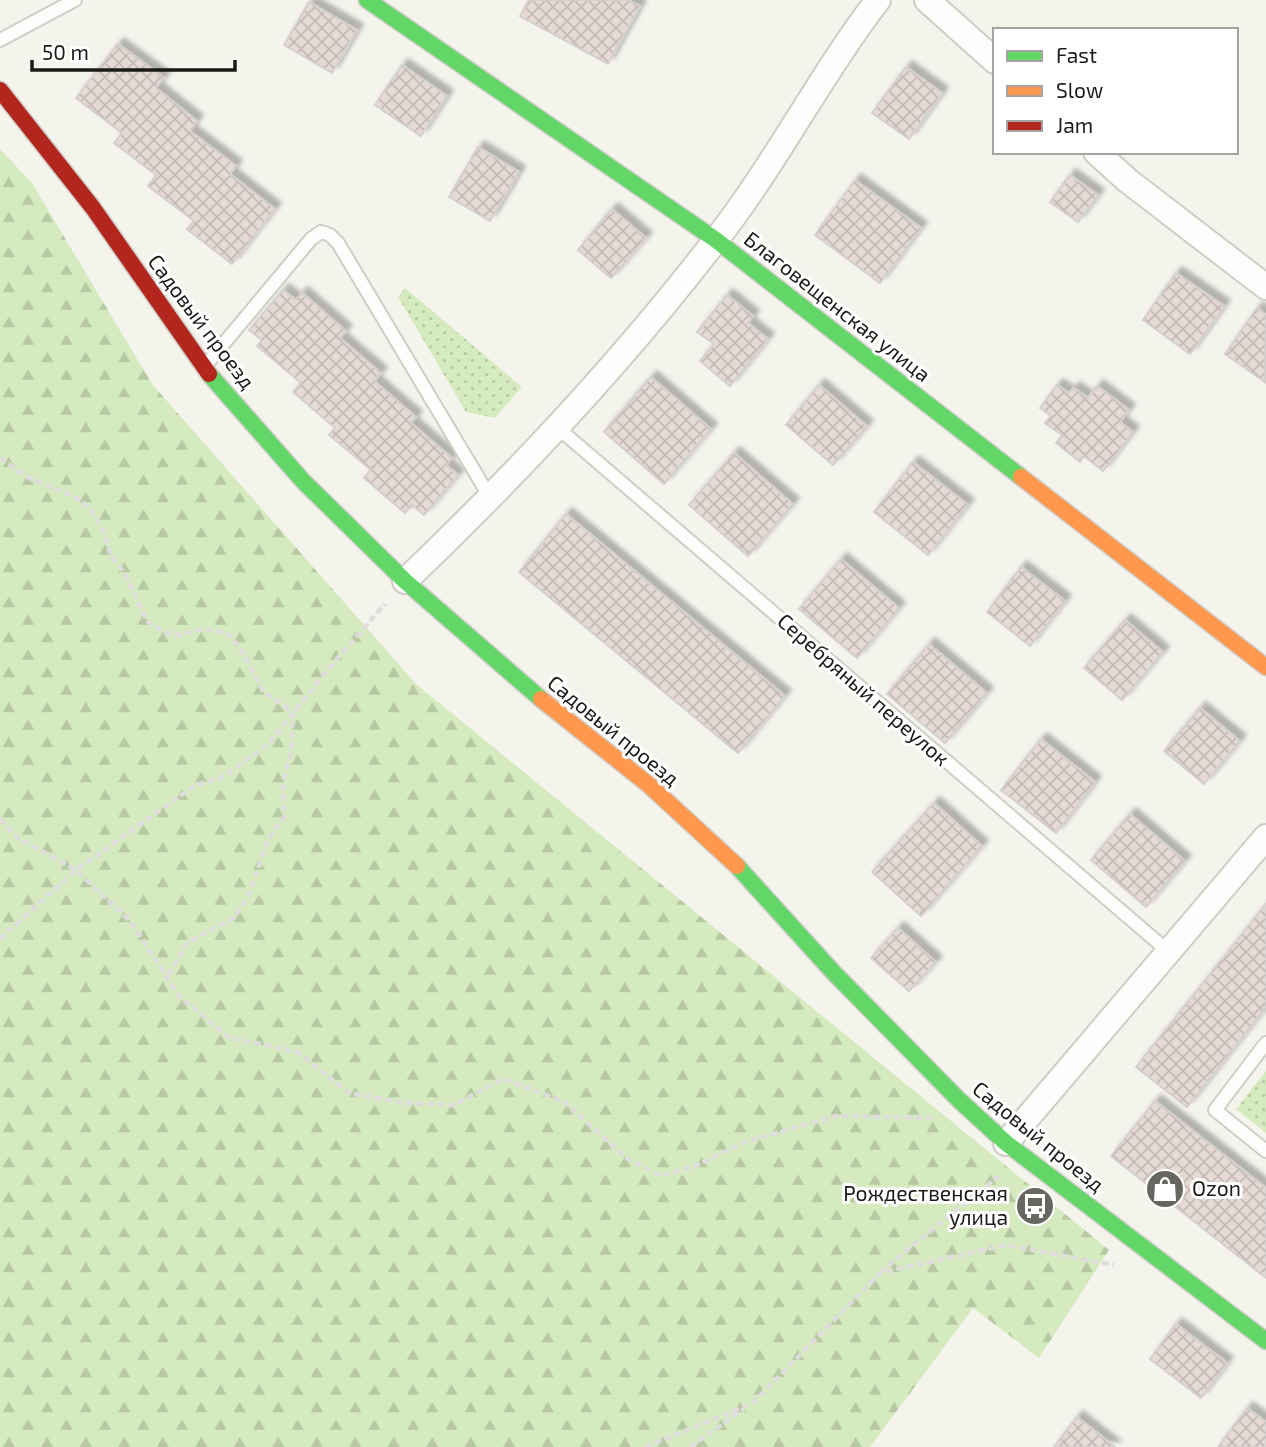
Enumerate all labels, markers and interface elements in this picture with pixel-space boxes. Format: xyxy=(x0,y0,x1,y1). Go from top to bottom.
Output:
scale bar xyxy=(32,28,234,72)
legend xyxy=(993,28,1238,154)
text: 50 m xyxy=(42,39,89,64)
text: Fast xyxy=(1056,42,1097,67)
text: Slow xyxy=(1056,77,1103,102)
text: Jam xyxy=(1056,112,1093,137)
street label: Благовещенская улица xyxy=(739,225,936,387)
street label: Садовый проезд xyxy=(144,249,261,393)
street label: Серебряный переулок xyxy=(772,608,955,771)
street label: Садовый проезд xyxy=(543,669,685,790)
street label: Садовый проезд xyxy=(968,1075,1110,1196)
shop icon: Ozon xyxy=(1144,1168,1186,1210)
place label: Ozon xyxy=(1192,1175,1241,1200)
place label: Рождественская улица xyxy=(843,1180,1008,1230)
bus stop icon: Рождественская улица xyxy=(1014,1185,1056,1227)

